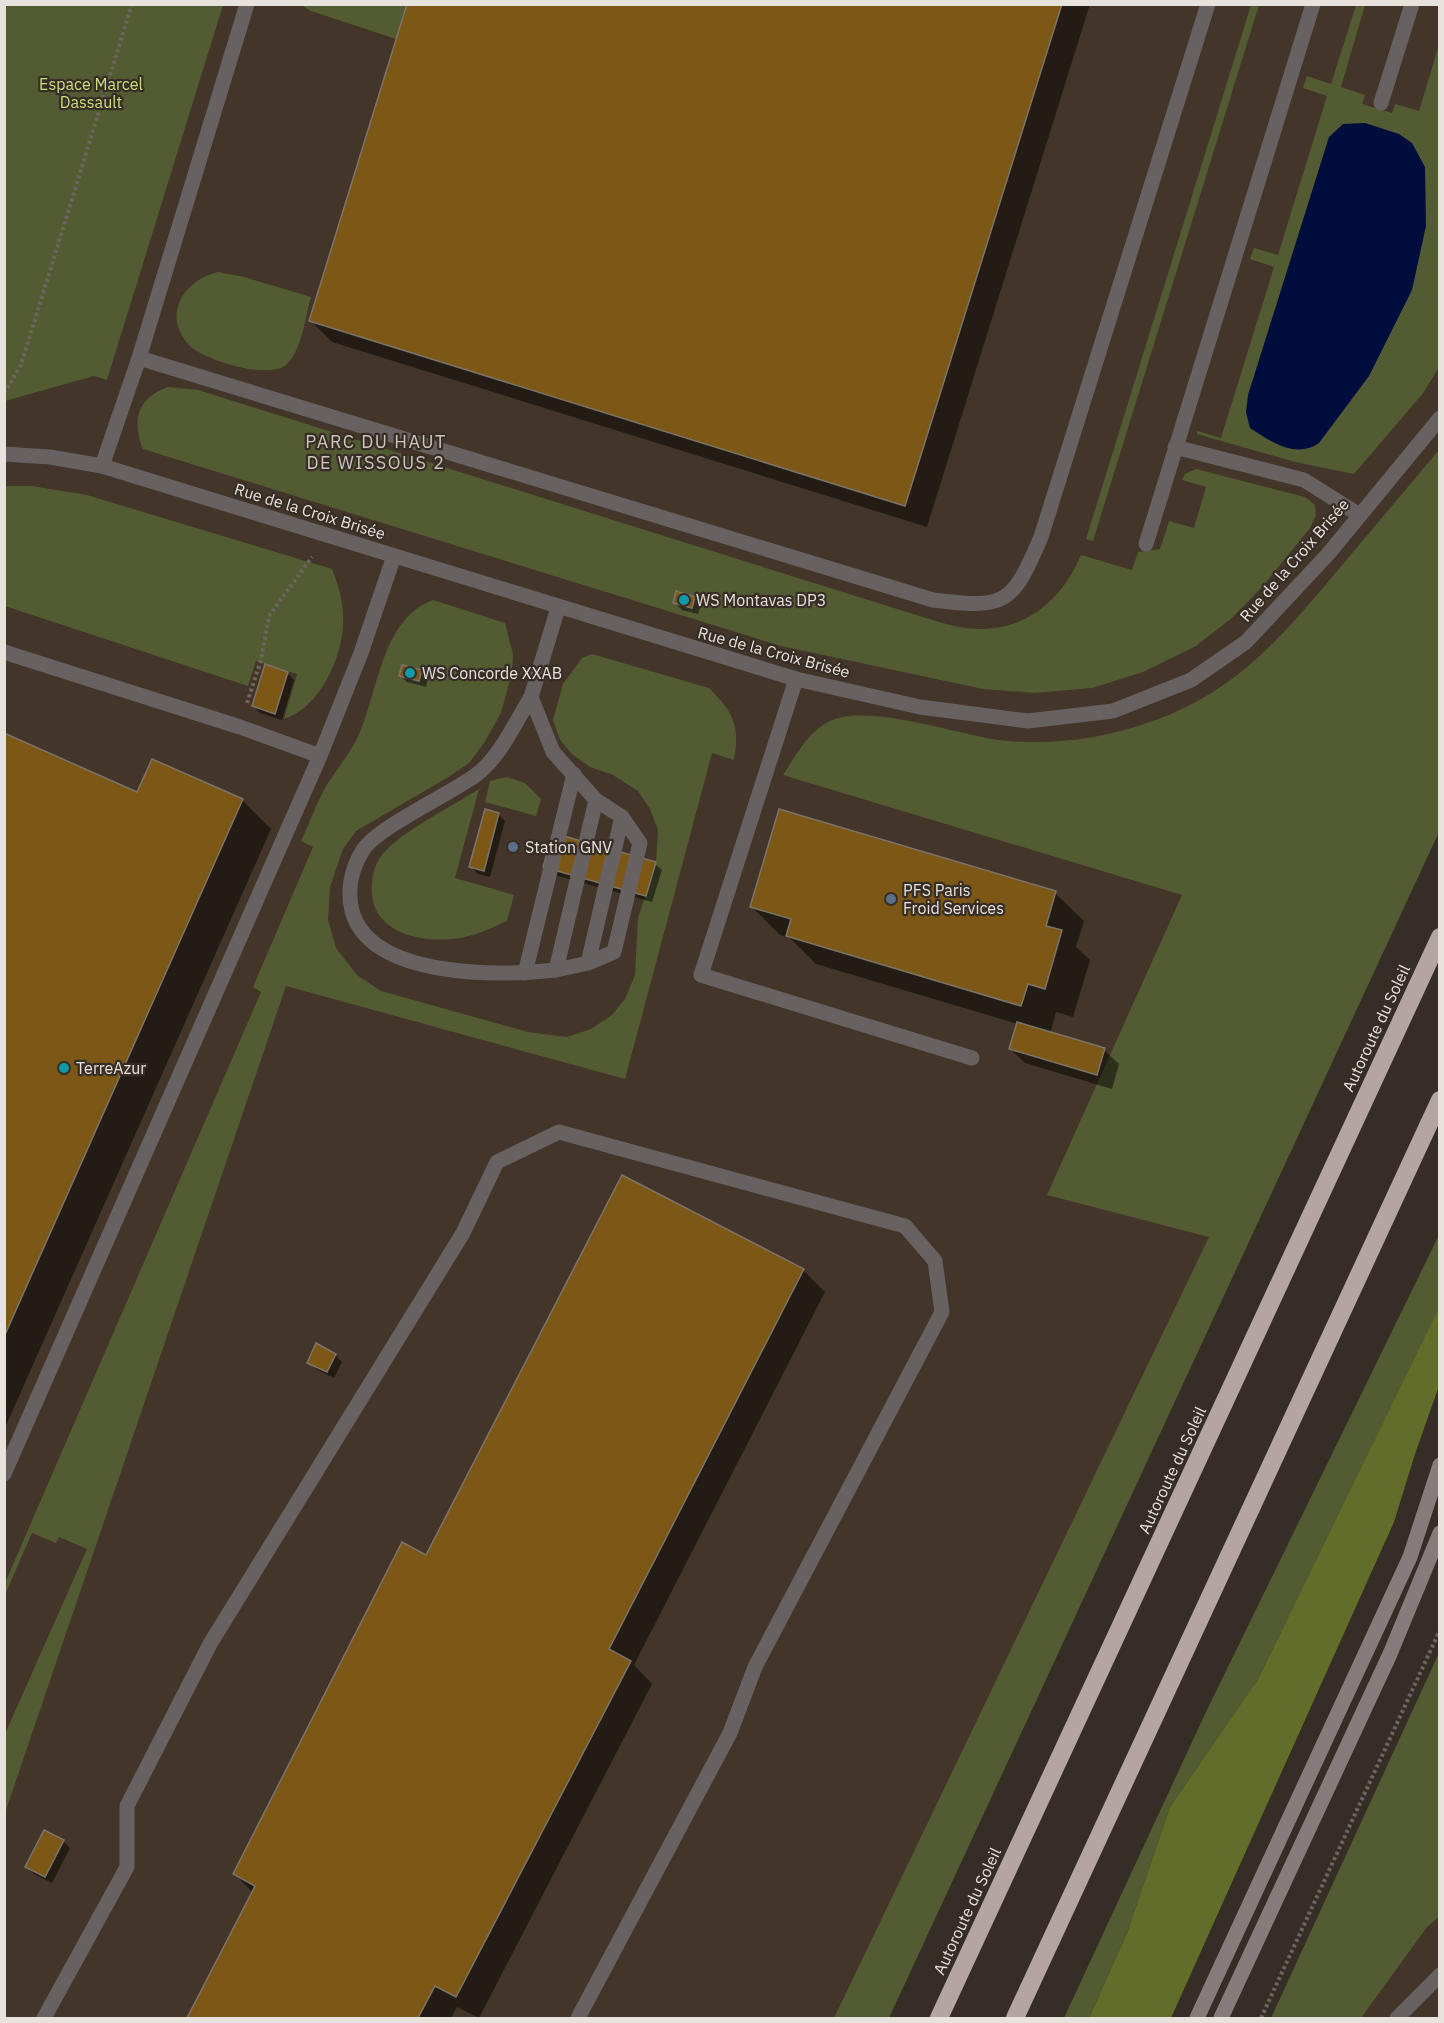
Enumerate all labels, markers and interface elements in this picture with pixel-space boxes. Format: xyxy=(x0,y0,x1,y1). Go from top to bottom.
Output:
park label: Espace Marcel Dassault xyxy=(39,74,143,112)
district label: PARC DU HAUT DE WISSOUS 2 xyxy=(305,430,447,474)
street label: Rue de la Croix Brisée xyxy=(232,479,388,544)
street label: Rue de la Croix Brisée xyxy=(1235,494,1353,626)
place label: WS Montavas DP3 xyxy=(696,590,826,610)
marker: WS Montavas DP3 xyxy=(677,593,691,607)
street label: Rue de la Croix Brisée xyxy=(696,622,852,682)
place label: WS Concorde XXAB xyxy=(422,663,562,683)
marker: WS Concorde XXAB xyxy=(403,666,417,680)
place label: Station GNV xyxy=(525,837,612,857)
marker: Station GNV xyxy=(506,840,520,854)
place label: PFS Paris Froid Services xyxy=(903,880,1004,918)
marker: PFS Paris Froid Services xyxy=(884,892,898,906)
street label: Autoroute du Soleil xyxy=(1338,961,1414,1095)
place label: TerreAzur xyxy=(76,1058,146,1078)
marker: TerreAzur xyxy=(57,1061,71,1075)
street label: Autoroute du Soleil xyxy=(1134,1403,1210,1537)
street label: Autoroute du Soleil xyxy=(929,1844,1005,1978)

